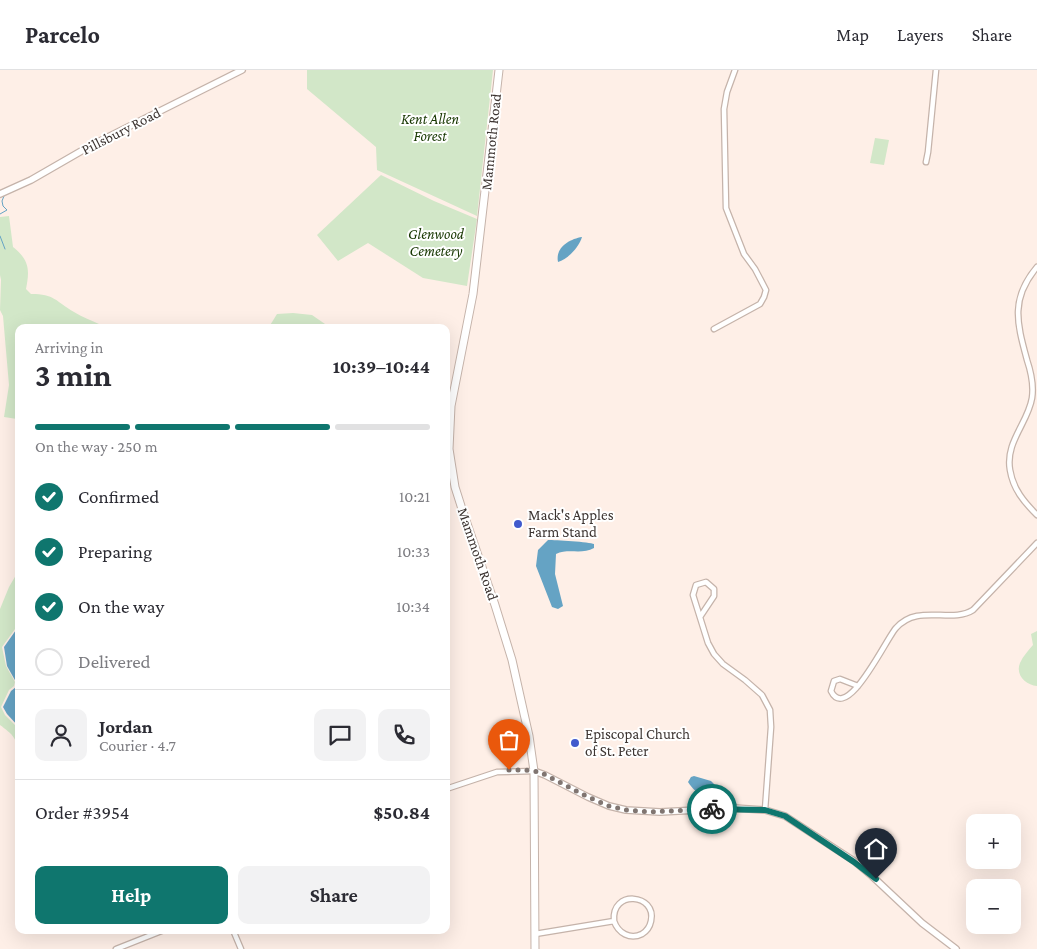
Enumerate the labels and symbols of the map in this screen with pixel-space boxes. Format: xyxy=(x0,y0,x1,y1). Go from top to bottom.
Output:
street label: Mammoth Road xyxy=(478,93,504,191)
street label: Pillsbury Road xyxy=(79,104,164,159)
park label: Kent Allen Forest xyxy=(401,111,459,144)
park label: Glenwood Cemetery xyxy=(408,226,465,260)
street label: Mammoth Road xyxy=(455,505,501,603)
place label: Mack's Apples Farm Stand xyxy=(528,507,614,540)
marker: Mack's Apples Farm Stand xyxy=(512,518,524,530)
pin xyxy=(488,719,530,770)
place label: Episcopal Church of St. Peter xyxy=(585,726,690,759)
marker: Episcopal Church of St. Peter xyxy=(569,737,581,749)
courier xyxy=(687,784,737,834)
pin xyxy=(855,828,897,879)

